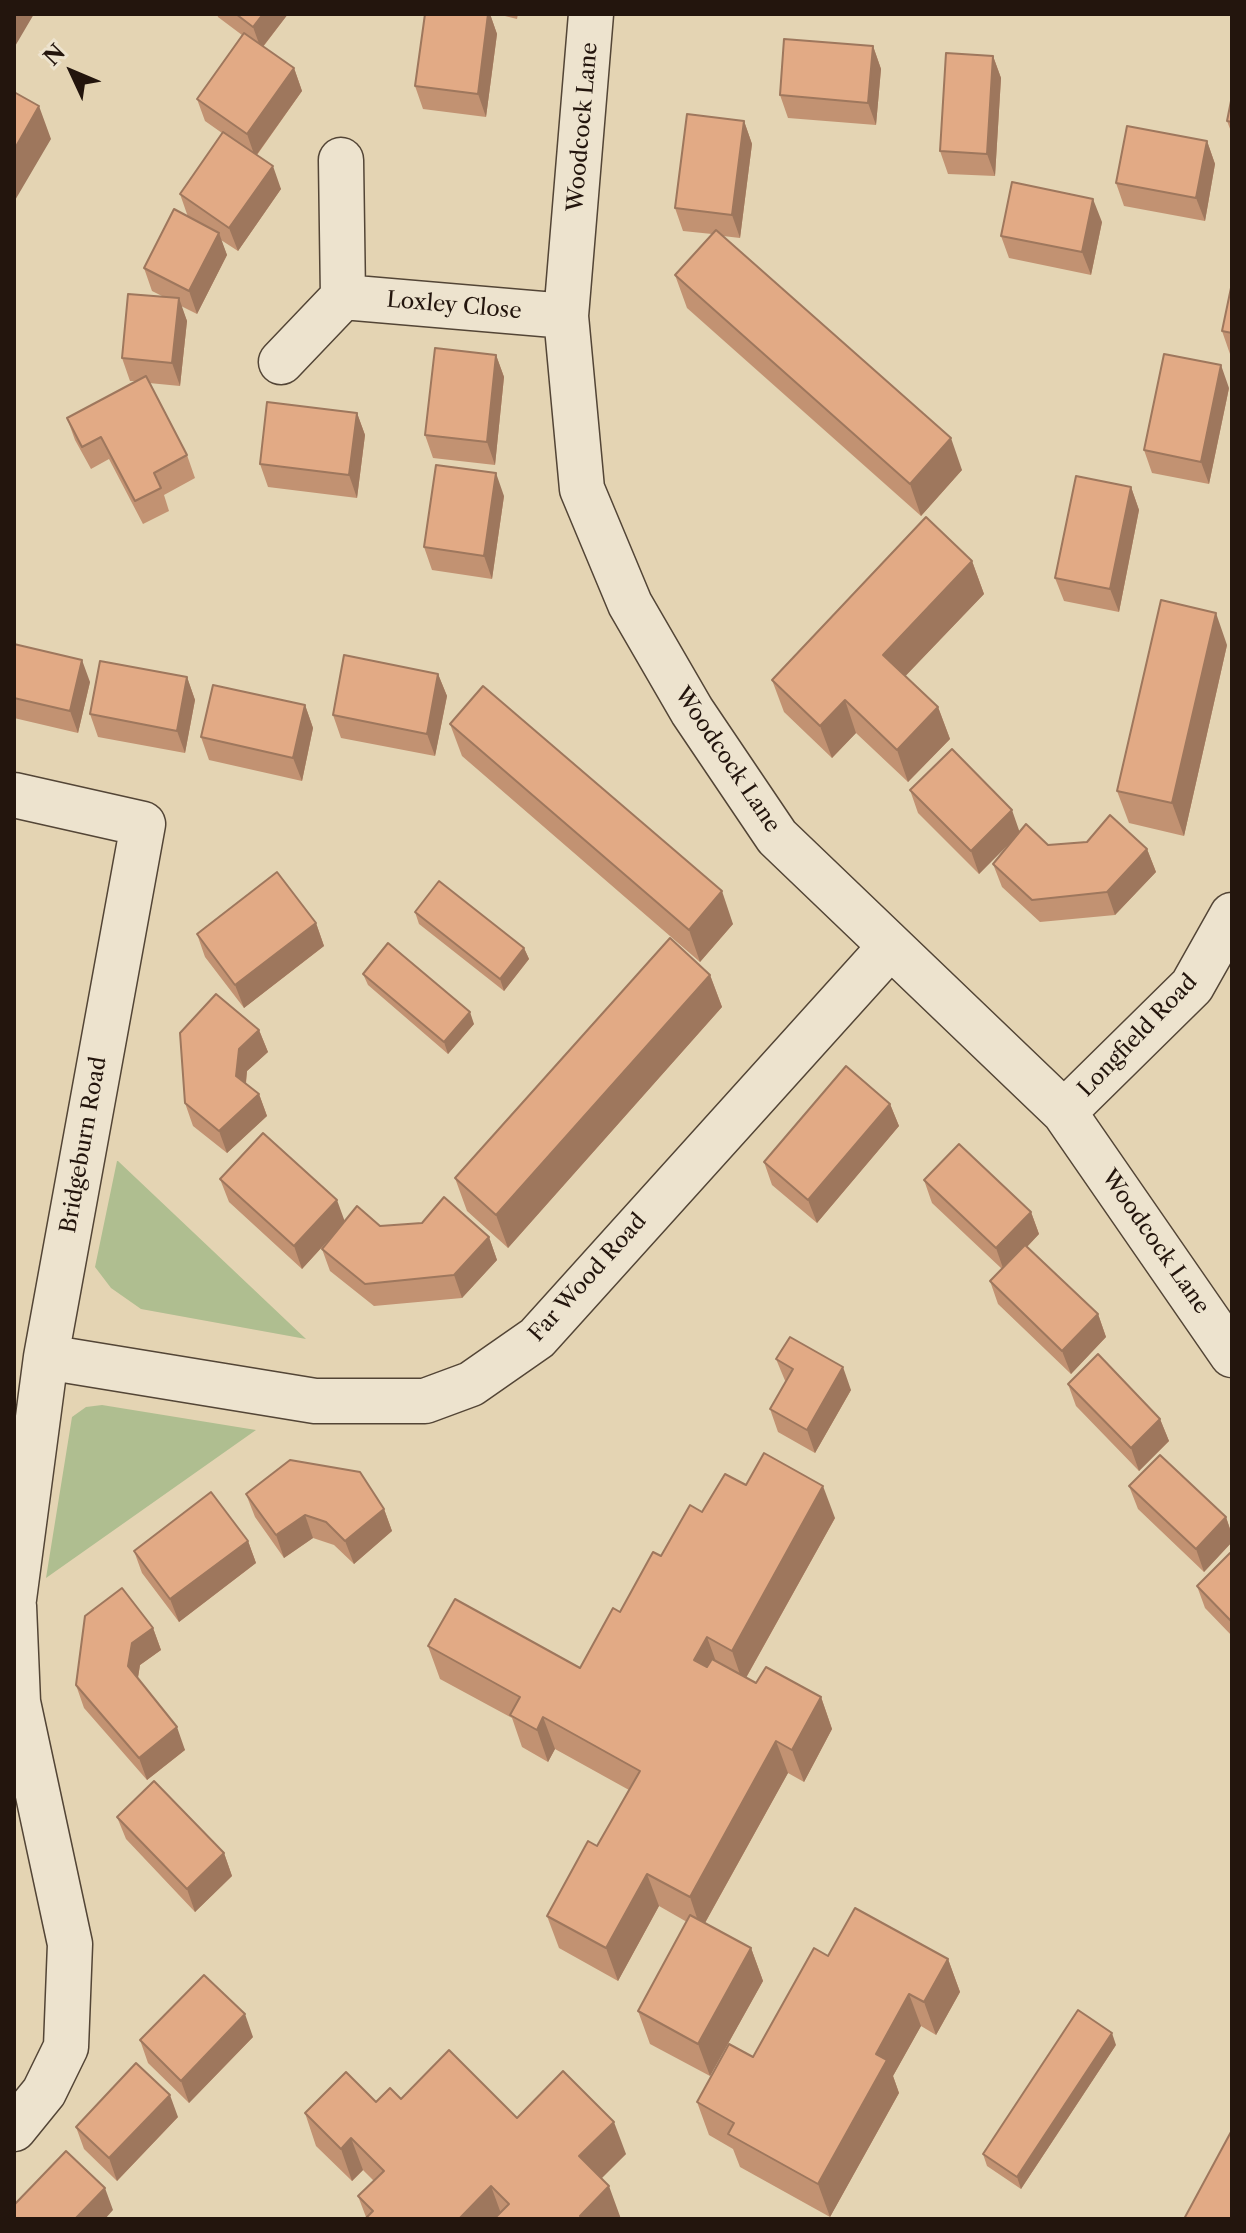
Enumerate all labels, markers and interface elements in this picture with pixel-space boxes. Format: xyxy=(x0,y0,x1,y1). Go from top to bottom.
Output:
north arrow xyxy=(32,32,112,112)
text: N xyxy=(38,39,71,71)
street label: Woodcock Lane xyxy=(562,41,604,213)
street label: Loxley Close xyxy=(385,287,523,325)
street label: Woodcock Lane xyxy=(669,682,785,838)
street label: Longfield Road xyxy=(1073,969,1203,1103)
street label: Bridgeburn Road xyxy=(55,1055,113,1235)
street label: Woodcock Lane xyxy=(1095,1165,1215,1319)
street label: Far Wood Road xyxy=(524,1209,652,1347)

